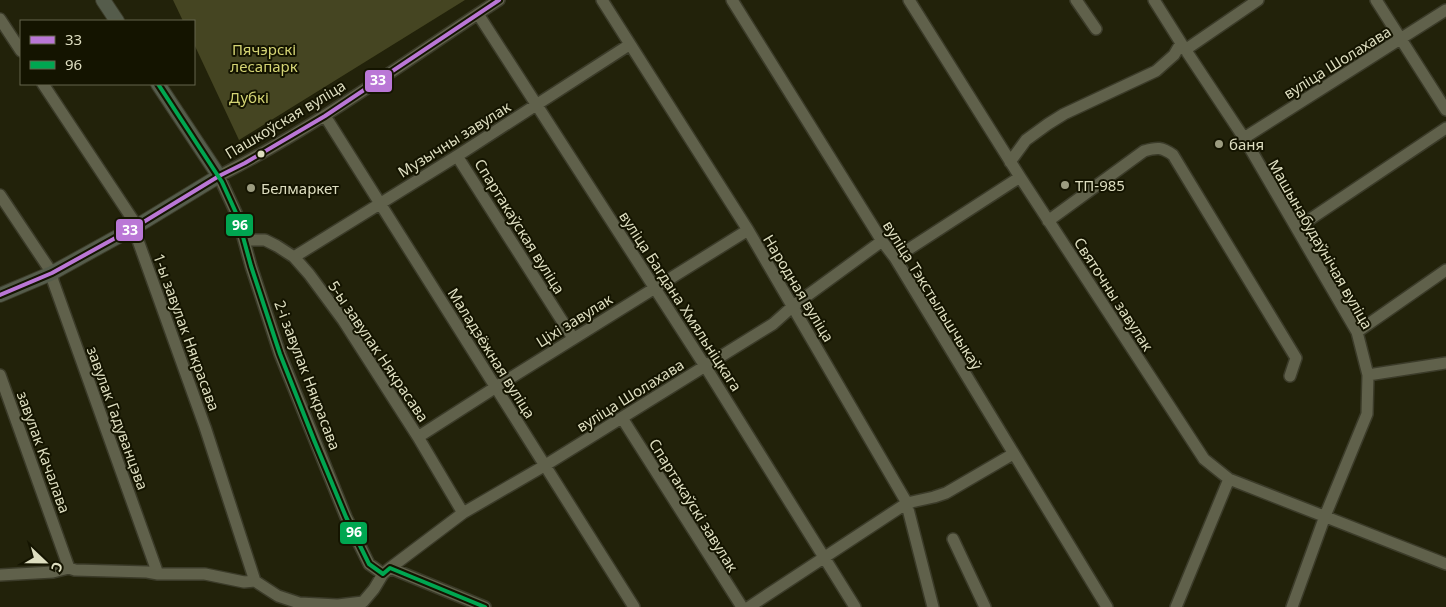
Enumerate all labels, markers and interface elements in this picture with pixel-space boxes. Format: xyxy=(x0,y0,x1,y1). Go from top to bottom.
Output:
legend xyxy=(20,20,195,85)
street label: вуліца Шолахава xyxy=(1280,21,1394,103)
text: 33 xyxy=(65,29,82,49)
park label: Пячэрскі лесапарк xyxy=(230,39,298,76)
text: 96 xyxy=(65,54,82,74)
line badge: 33 xyxy=(364,69,393,93)
text: 33 xyxy=(370,70,386,89)
street label: Пашкоўская вуліца xyxy=(221,75,349,163)
park label: Дубкі xyxy=(229,87,269,107)
street label: Музычны завулак xyxy=(394,96,514,182)
place label: баня xyxy=(1229,134,1264,154)
marker: баня xyxy=(1213,138,1225,150)
unlabelled marker xyxy=(256,149,266,159)
street label: Спартакаўская вуліца xyxy=(470,155,570,297)
street label: Машынабудаўнічая вуліца xyxy=(1264,156,1378,332)
place label: ТП-985 xyxy=(1075,175,1125,195)
place label: Белмаркет xyxy=(261,178,339,198)
marker: ТП-985 xyxy=(1059,179,1071,191)
marker: Белмаркет xyxy=(245,182,257,194)
street label: вуліца Багдана Хмяльніцкага xyxy=(615,207,747,395)
line badge: 96 xyxy=(225,213,254,237)
text: 96 xyxy=(232,215,248,234)
street label: вуліца Тэкстыльшчыкаў xyxy=(879,217,987,374)
line badge: 33 xyxy=(115,218,144,242)
text: 33 xyxy=(122,220,138,239)
street label: Народная вуліца xyxy=(759,231,839,345)
street label: Святочны завулак xyxy=(1070,233,1158,355)
street label: 1-ы завулак Някрасава xyxy=(149,250,225,414)
street label: 5-ы завулак Някрасава xyxy=(324,276,434,426)
street label: Маладзёжная вуліца xyxy=(444,284,540,422)
street label: Ціхі завулак xyxy=(532,289,616,351)
street label: 2-і завулак Някрасава xyxy=(270,297,346,453)
street label: завулак Гадуванцэва xyxy=(83,343,153,493)
street label: вуліца Шолахава xyxy=(573,354,687,436)
street label: завулак Качалава xyxy=(13,388,75,516)
street label: Спартакаўскі завулак xyxy=(645,435,743,575)
line badge: 96 xyxy=(339,521,368,545)
text: 96 xyxy=(346,522,362,541)
north arrow xyxy=(20,537,70,587)
text: С xyxy=(47,559,68,575)

